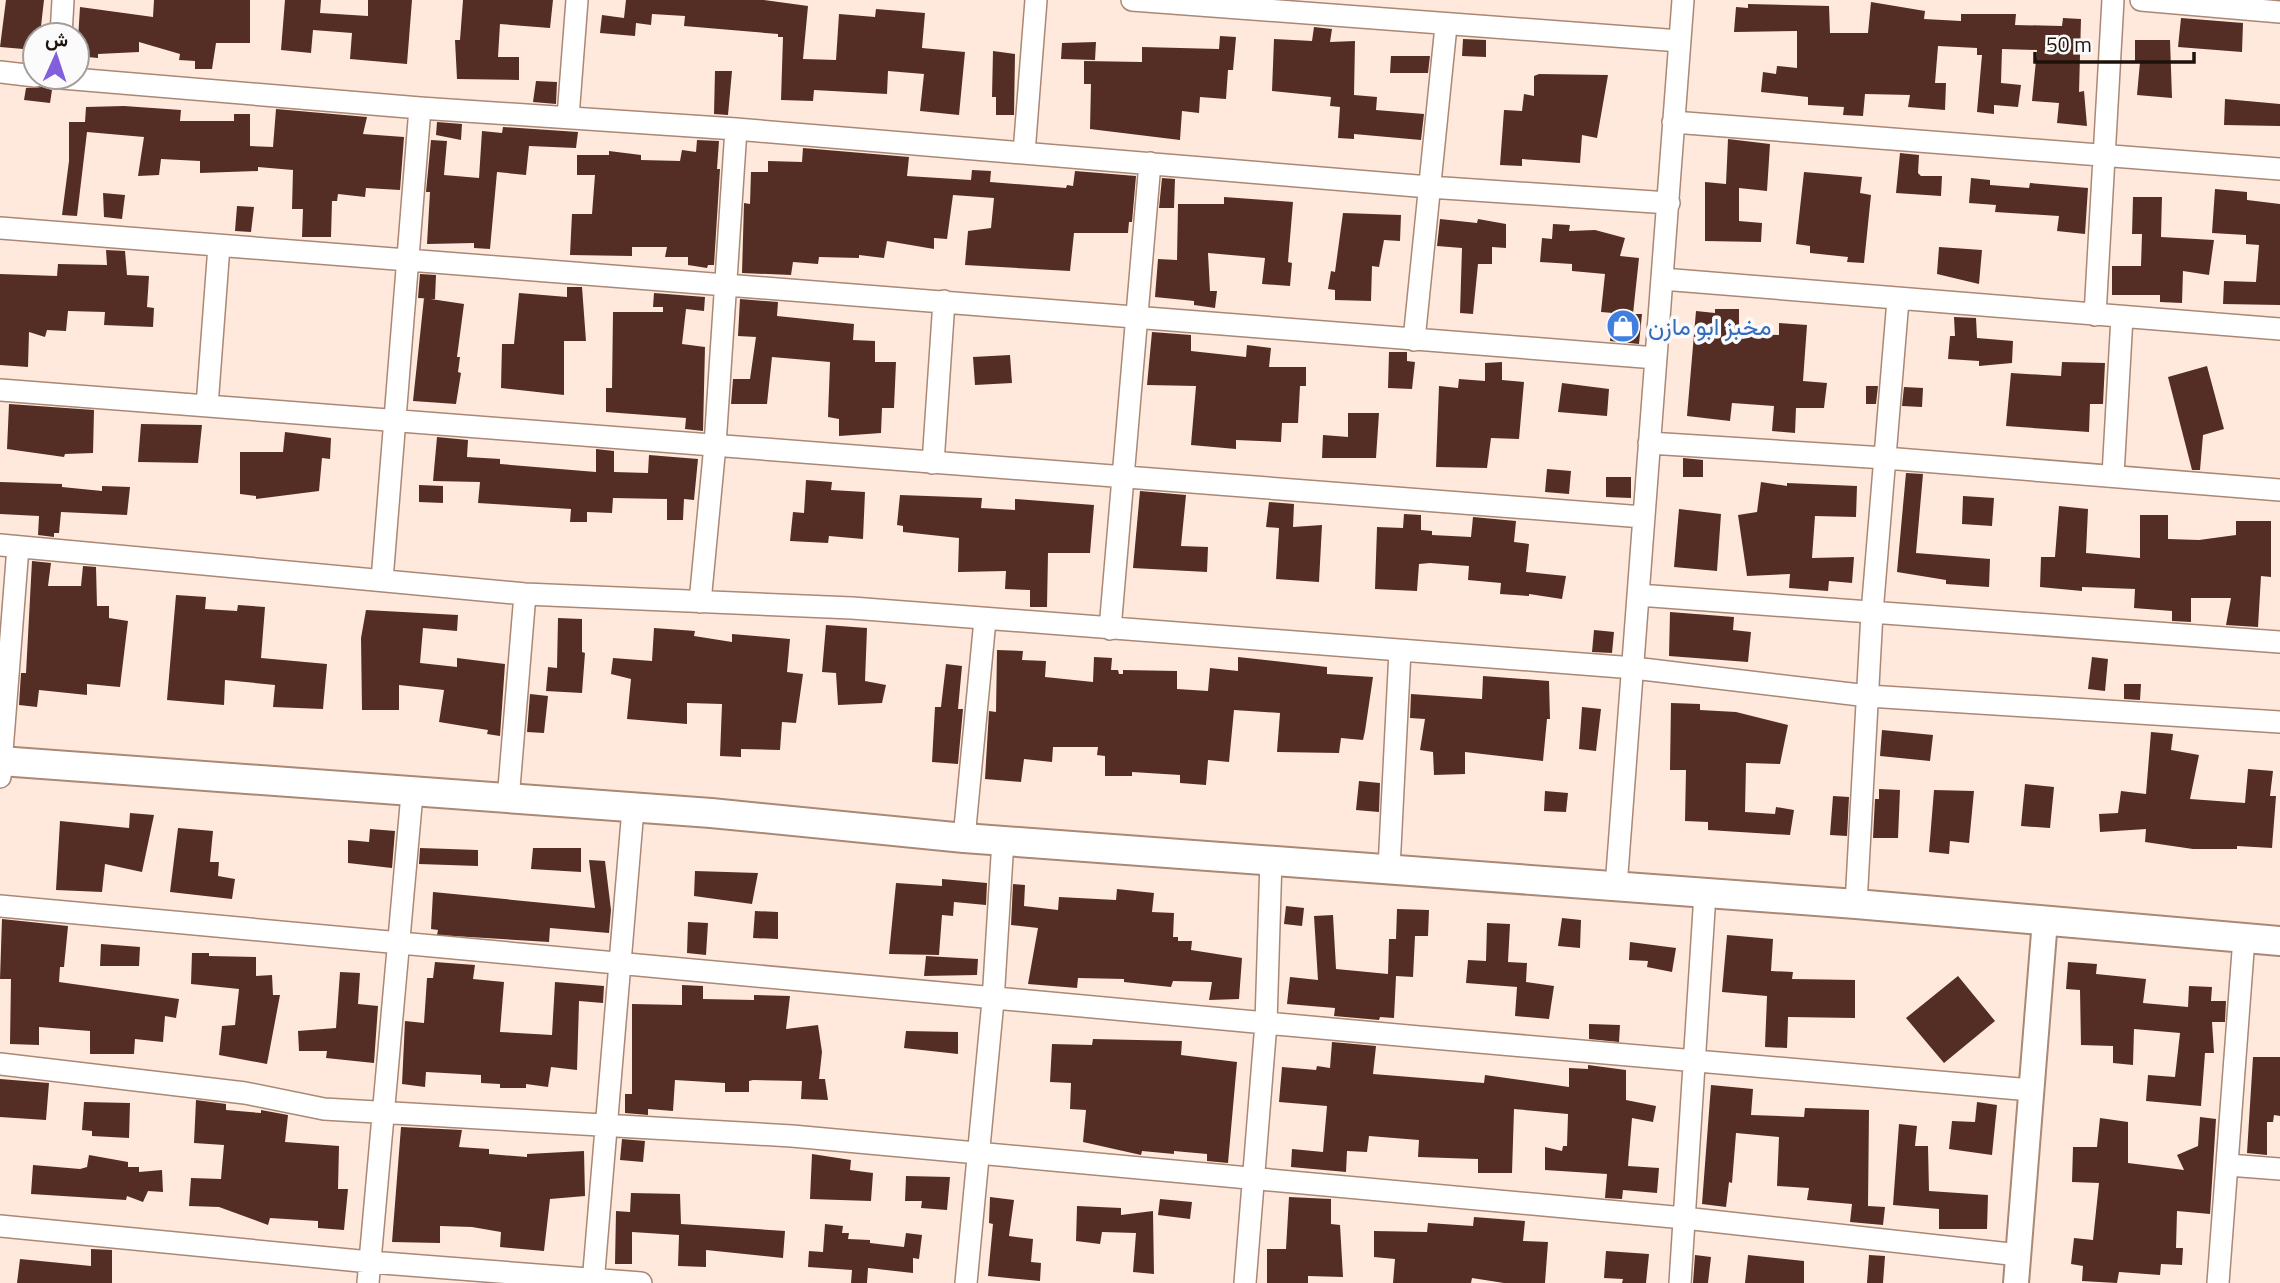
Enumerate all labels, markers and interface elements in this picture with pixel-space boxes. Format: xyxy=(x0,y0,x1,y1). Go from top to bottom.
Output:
north arrow xyxy=(21,21,91,91)
scale bar xyxy=(2035,21,2194,65)
text: ش xyxy=(45,23,69,54)
text: 50 m xyxy=(2046,28,2092,60)
shop icon: مخبز ابو مازن xyxy=(1604,307,1642,345)
place label: مخبز ابو مازن xyxy=(1648,308,1771,344)

